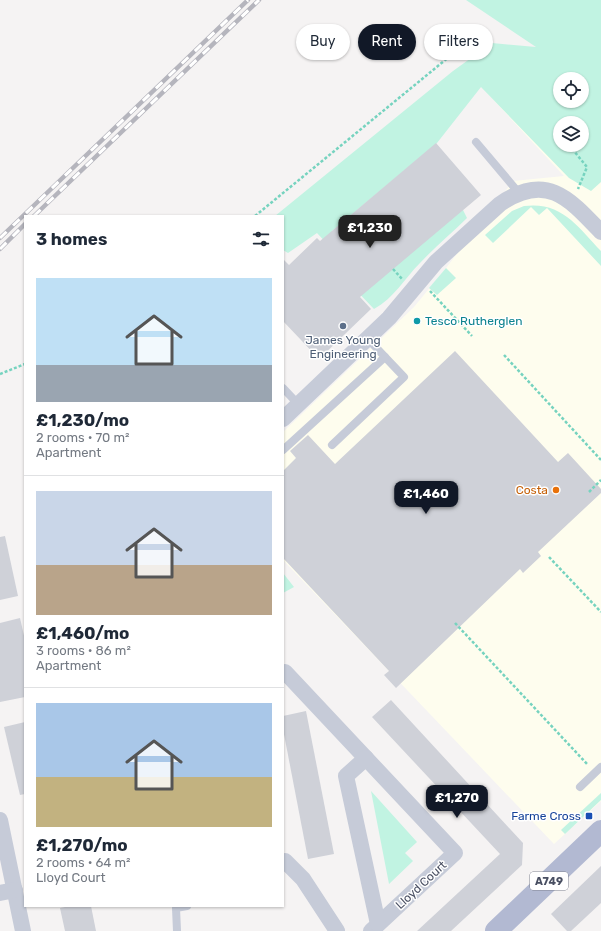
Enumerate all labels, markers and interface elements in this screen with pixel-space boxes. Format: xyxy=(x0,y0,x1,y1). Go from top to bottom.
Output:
chip: Buy xyxy=(296,24,350,60)
chip: Rent xyxy=(358,24,416,60)
chip: Filters xyxy=(424,24,493,60)
map controls xyxy=(553,72,589,152)
button: locate xyxy=(553,72,589,108)
button: layers xyxy=(553,116,589,152)
pin: £1,230 xyxy=(337,215,403,249)
text: £1,230 xyxy=(347,220,393,235)
icon: filters xyxy=(250,228,272,250)
text: 3 homes xyxy=(36,229,107,249)
icon: home xyxy=(118,304,190,376)
place label: Tesco Rutherglen xyxy=(425,314,522,328)
marker: Tesco Rutherglen xyxy=(412,316,422,326)
marker: James Young Engineering xyxy=(338,321,348,331)
place label: James Young Engineering xyxy=(305,333,381,361)
text: £1,230/mo xyxy=(36,410,129,430)
text: 2 rooms · 70 m² xyxy=(36,430,130,445)
text: Apartment xyxy=(36,445,101,460)
pin: £1,460 xyxy=(393,481,459,515)
place label: Costa xyxy=(516,483,548,497)
marker: Costa xyxy=(551,485,561,495)
text: £1,460 xyxy=(403,486,449,501)
icon: home xyxy=(118,517,190,589)
text: £1,460/mo xyxy=(36,623,129,643)
text: 3 rooms · 86 m² xyxy=(36,643,131,658)
text: Apartment xyxy=(36,658,101,673)
icon: home xyxy=(118,729,190,801)
pin: £1,270 xyxy=(424,785,490,819)
text: £1,270 xyxy=(435,790,479,805)
place label: Farme Cross xyxy=(511,809,581,823)
marker: Farme Cross xyxy=(584,811,594,821)
text: £1,270/mo xyxy=(36,835,128,855)
text: 2 rooms · 64 m² xyxy=(36,855,131,870)
street label: Lloyd Court xyxy=(393,858,449,912)
text: Lloyd Court xyxy=(36,870,106,885)
road number: A749 xyxy=(530,872,568,890)

